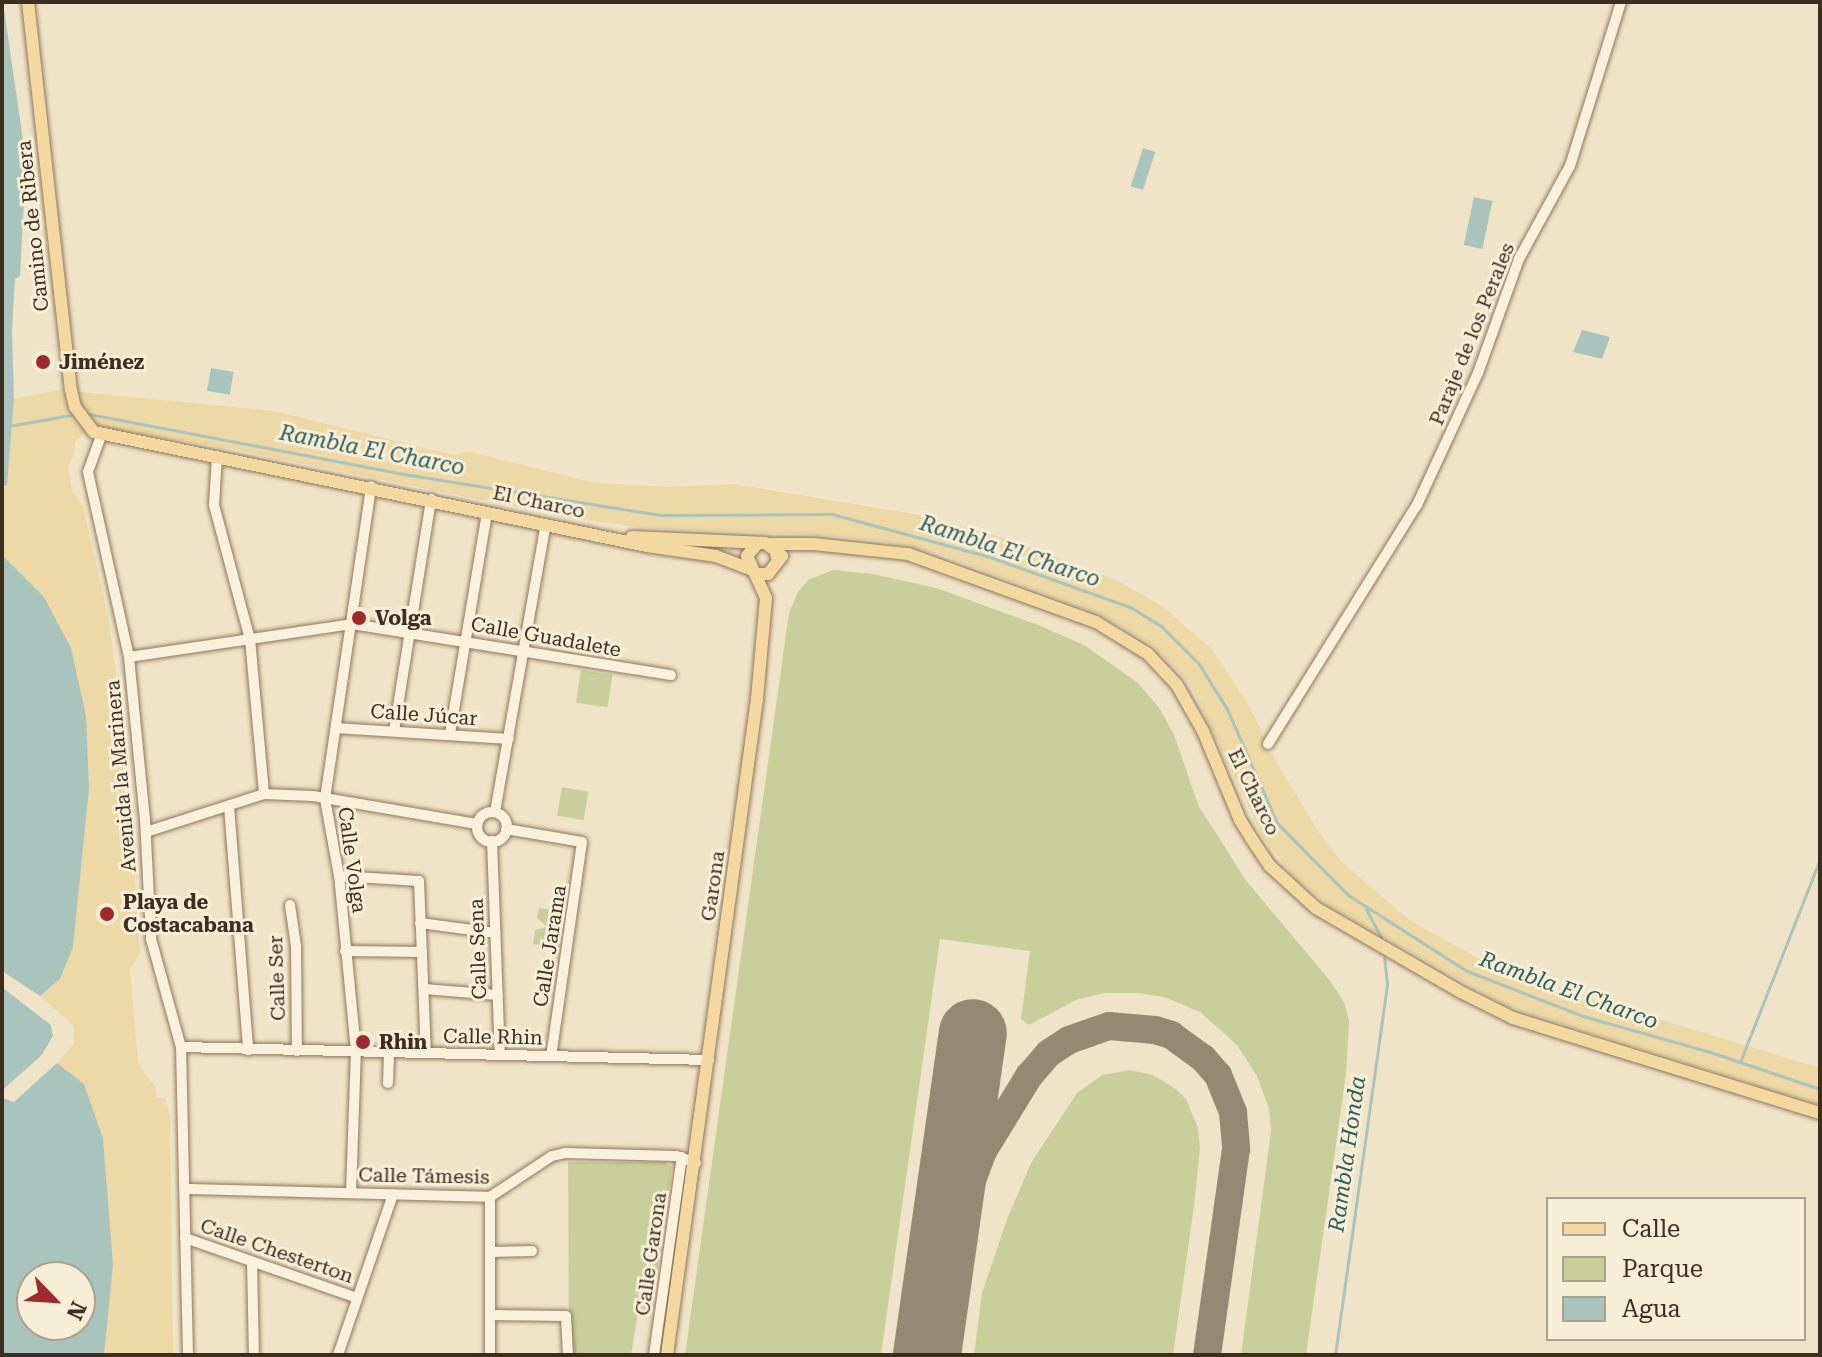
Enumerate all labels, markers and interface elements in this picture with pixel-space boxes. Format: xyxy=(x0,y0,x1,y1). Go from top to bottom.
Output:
street label: Camino de Ribera xyxy=(12,139,54,313)
street label: Paraje de los Perales xyxy=(1424,239,1520,429)
place label: Jiménez xyxy=(59,350,144,374)
marker: Jiménez xyxy=(34,353,52,371)
water label: Rambla El Charco xyxy=(277,419,467,481)
street label: El Charco xyxy=(491,481,587,523)
water label: Rambla El Charco xyxy=(917,509,1103,593)
place label: Volga xyxy=(375,606,432,630)
marker: Volga xyxy=(350,609,368,627)
street label: Calle Guadalete xyxy=(469,612,623,662)
street label: Avenida la Marinera xyxy=(101,679,141,873)
street label: Calle Júcar xyxy=(370,699,478,731)
street label: El Charco xyxy=(1223,745,1285,839)
street label: Calle Volga xyxy=(333,805,371,915)
street label: Garona xyxy=(696,849,730,923)
street label: Calle Jarama xyxy=(529,883,571,1009)
place label: Playa de Costacabana xyxy=(123,890,254,937)
street label: Calle Sena xyxy=(464,898,492,1000)
marker: Playa de Costacabana xyxy=(98,905,116,923)
street label: Calle Ser xyxy=(264,935,290,1021)
water label: Rambla El Charco xyxy=(1476,945,1662,1035)
street label: Calle Rhin xyxy=(443,1024,543,1050)
place label: Rhin xyxy=(379,1030,427,1054)
marker: Rhin xyxy=(354,1033,372,1051)
water label: Rambla Honda xyxy=(1323,1074,1371,1234)
street label: Calle Támesis xyxy=(358,1163,490,1189)
street label: Calle Garona xyxy=(630,1191,672,1317)
legend xyxy=(1546,1197,1806,1341)
street label: Calle Chesterton xyxy=(197,1214,357,1288)
text: Calle xyxy=(1622,1215,1680,1243)
text: Parque xyxy=(1622,1255,1703,1283)
north arrow xyxy=(16,1261,96,1341)
text: Agua xyxy=(1622,1295,1681,1323)
text: N xyxy=(61,1298,91,1323)

